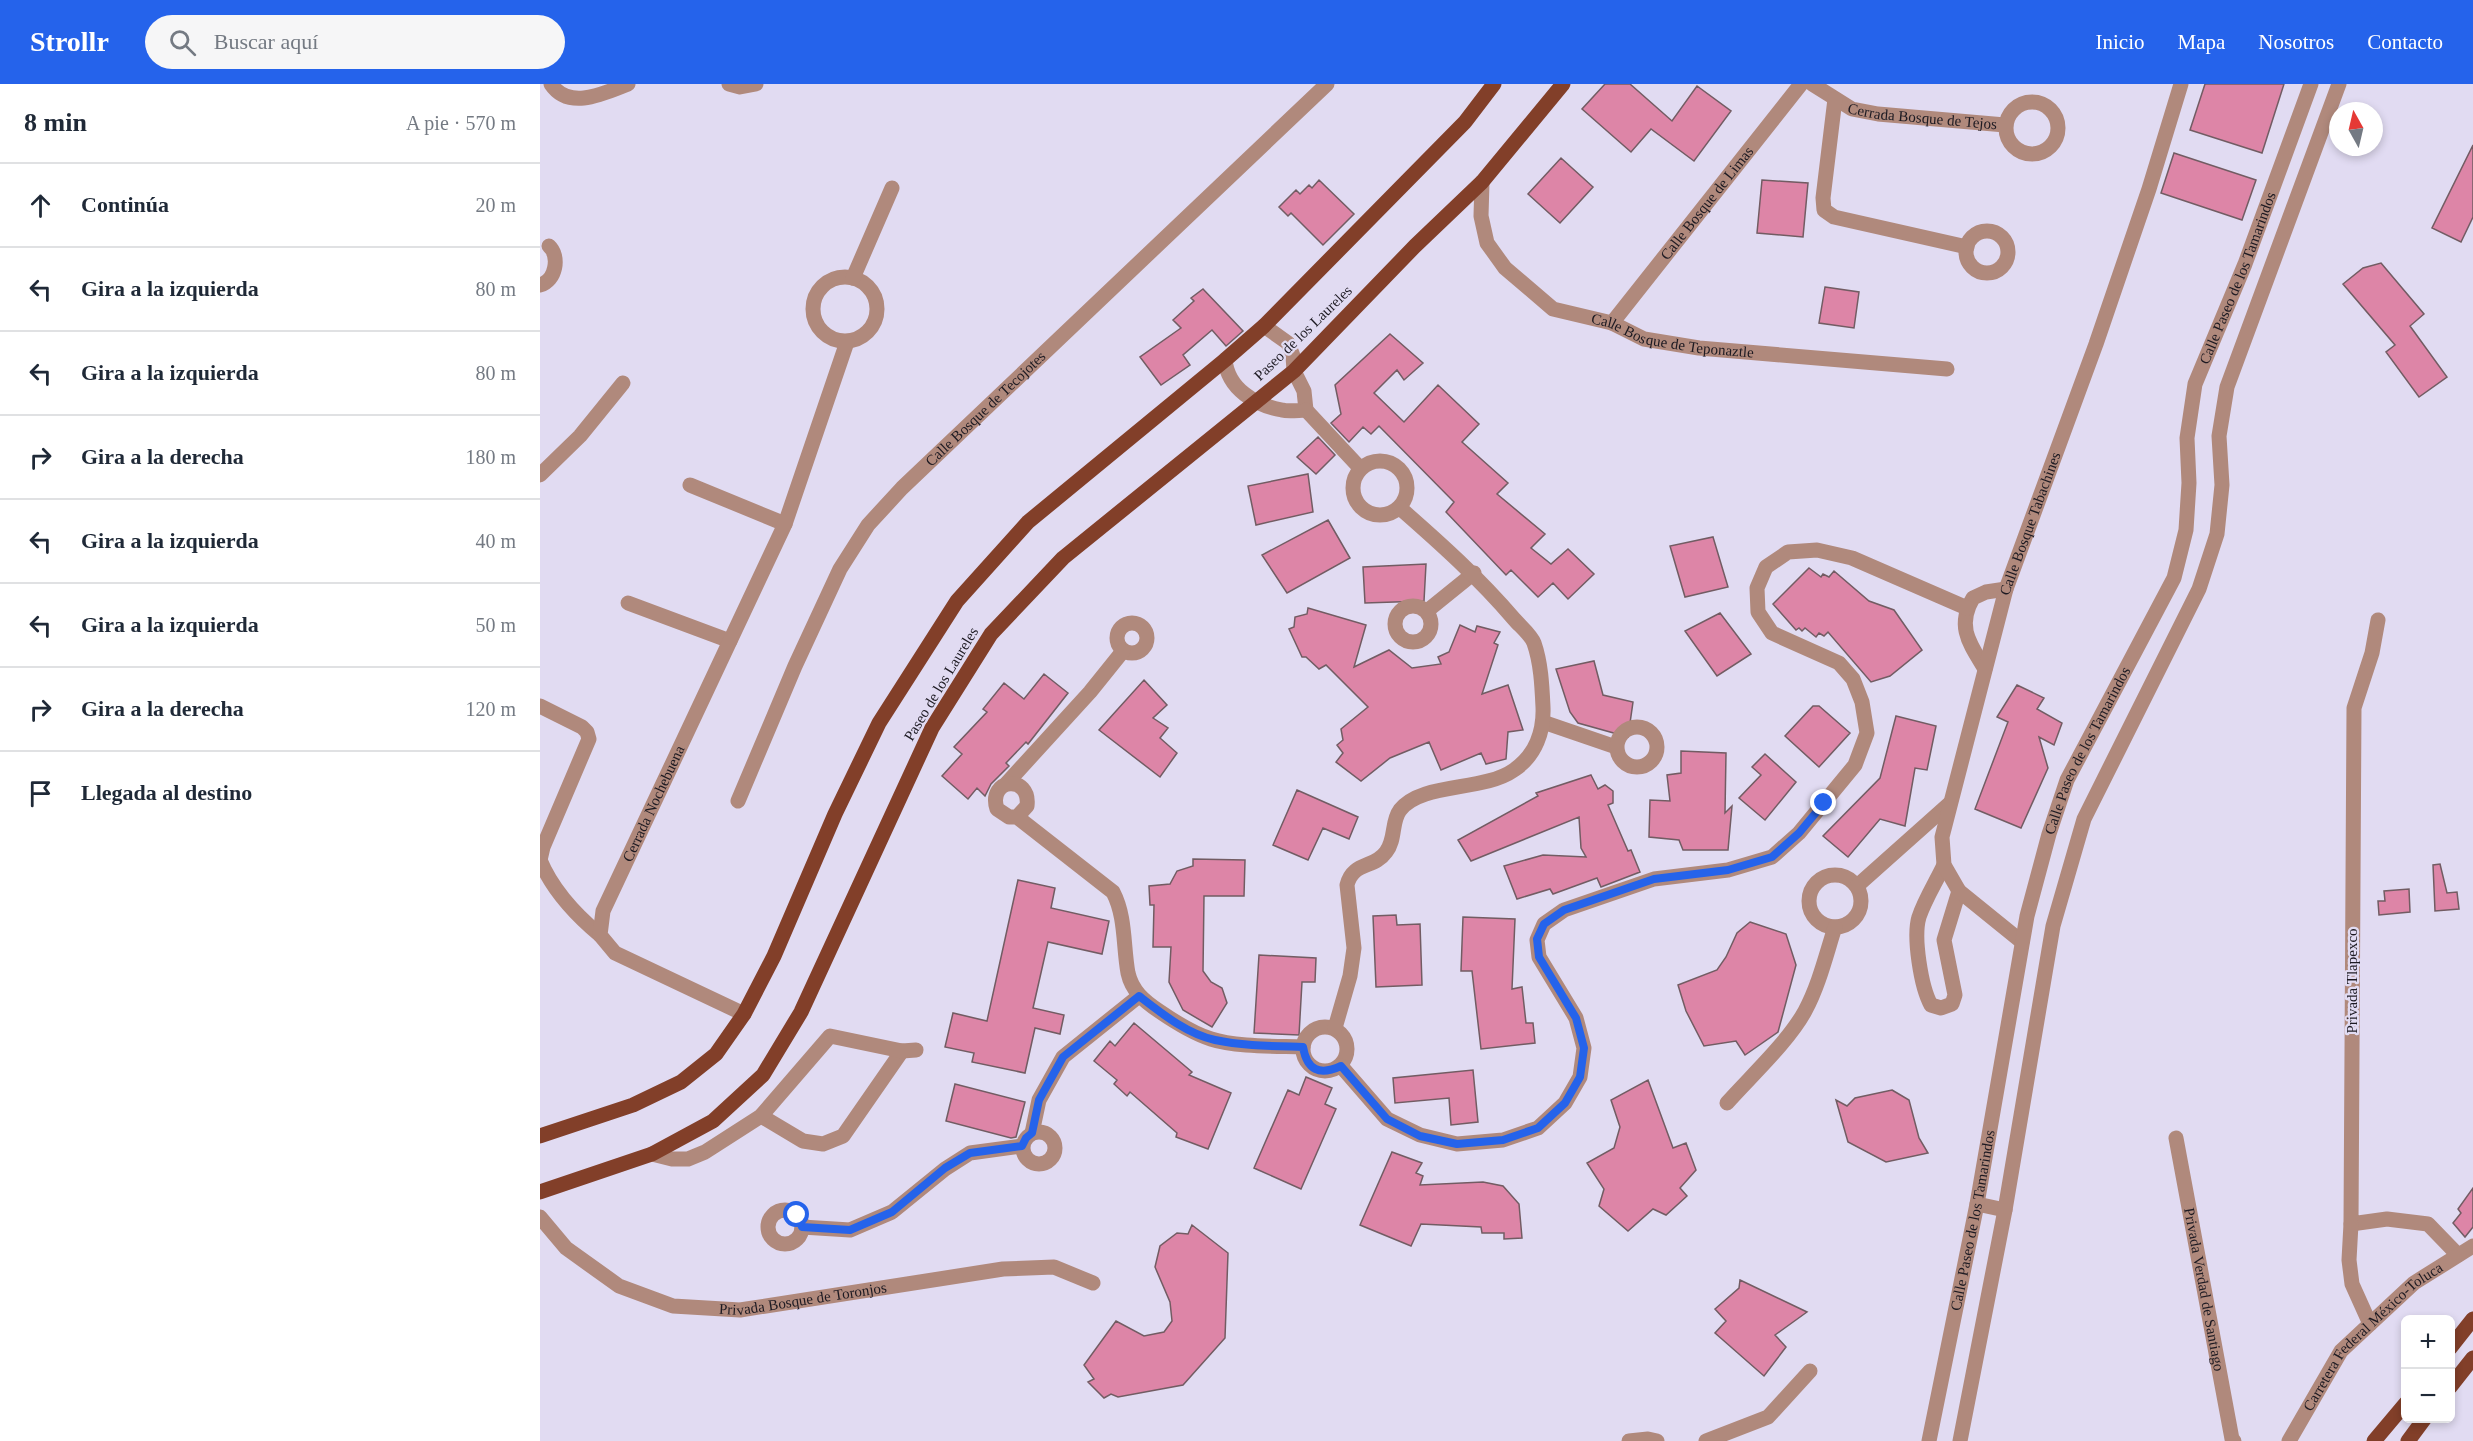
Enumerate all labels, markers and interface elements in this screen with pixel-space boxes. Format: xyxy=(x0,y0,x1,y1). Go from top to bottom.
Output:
search box xyxy=(145,15,565,69)
text: Strollr xyxy=(30,26,109,57)
icon: search xyxy=(166,26,199,59)
text: Buscar aquí xyxy=(214,29,318,54)
text: Inicio xyxy=(2096,30,2145,54)
text: Mapa xyxy=(2178,30,2225,54)
text: Nosotros xyxy=(2258,30,2334,54)
text: Contacto xyxy=(2367,30,2443,54)
street label: Cerrada Bosque de Tejos xyxy=(1846,100,1998,132)
north arrow xyxy=(2329,102,2383,156)
text: 8 min xyxy=(24,108,87,137)
text: A pie · 570 m xyxy=(406,112,516,134)
street label: Calle Bosque de Limas xyxy=(1657,143,1757,263)
icon: ahead xyxy=(24,189,57,222)
street label: Calle Paseo de los Tamarindos xyxy=(2196,190,2279,366)
text: Continúa xyxy=(81,192,169,217)
text: 20 m xyxy=(475,194,516,216)
icon: left xyxy=(24,273,57,306)
text: Gira a la izquierda xyxy=(81,276,259,301)
text: 80 m xyxy=(475,278,516,300)
street label: Paseo de los Laureles xyxy=(1251,282,1355,384)
street label: Calle Bosque de Teponaztle xyxy=(1590,310,1755,361)
street label: Calle Bosque de Tecojotes xyxy=(922,348,1049,469)
icon: left xyxy=(24,357,57,390)
text: Gira a la izquierda xyxy=(81,360,259,385)
text: 80 m xyxy=(475,362,516,384)
icon: right xyxy=(24,441,57,474)
text: Gira a la derecha xyxy=(81,444,244,469)
text: 180 m xyxy=(465,446,516,468)
street label: Calle Bosque Tabachines xyxy=(1997,450,2064,597)
icon: left xyxy=(24,525,57,558)
text: Gira a la izquierda xyxy=(81,528,259,553)
text: 40 m xyxy=(475,530,516,552)
icon: left xyxy=(24,609,57,642)
text: Gira a la izquierda xyxy=(81,612,259,637)
text: 50 m xyxy=(475,614,516,636)
street label: Paseo de los Laureles xyxy=(901,624,981,744)
street label: Calle Paseo de los Tamarindos xyxy=(2041,664,2134,836)
icon: right xyxy=(24,693,57,726)
text: Gira a la derecha xyxy=(81,696,244,721)
text: 120 m xyxy=(465,698,516,720)
street label: Cerrada Nochebuena xyxy=(619,743,688,864)
icon: arrive xyxy=(24,777,57,810)
text: Llegada al destino xyxy=(81,780,252,805)
route end xyxy=(1810,789,1836,815)
street label: Privada Tlapexco xyxy=(2344,928,2360,1034)
street label: Calle Paseo de los Tamarindos xyxy=(1948,1128,1998,1312)
route start xyxy=(783,1201,809,1227)
street label: Privada Verdad de Santiago xyxy=(2181,1206,2227,1372)
street label: Carretera Federal México-Toluca xyxy=(2300,1259,2446,1414)
street label: Privada Bosque de Toronjos xyxy=(719,1279,888,1318)
map controls xyxy=(2401,1315,2455,1423)
button: + xyxy=(2401,1315,2455,1369)
button: − xyxy=(2401,1369,2455,1423)

